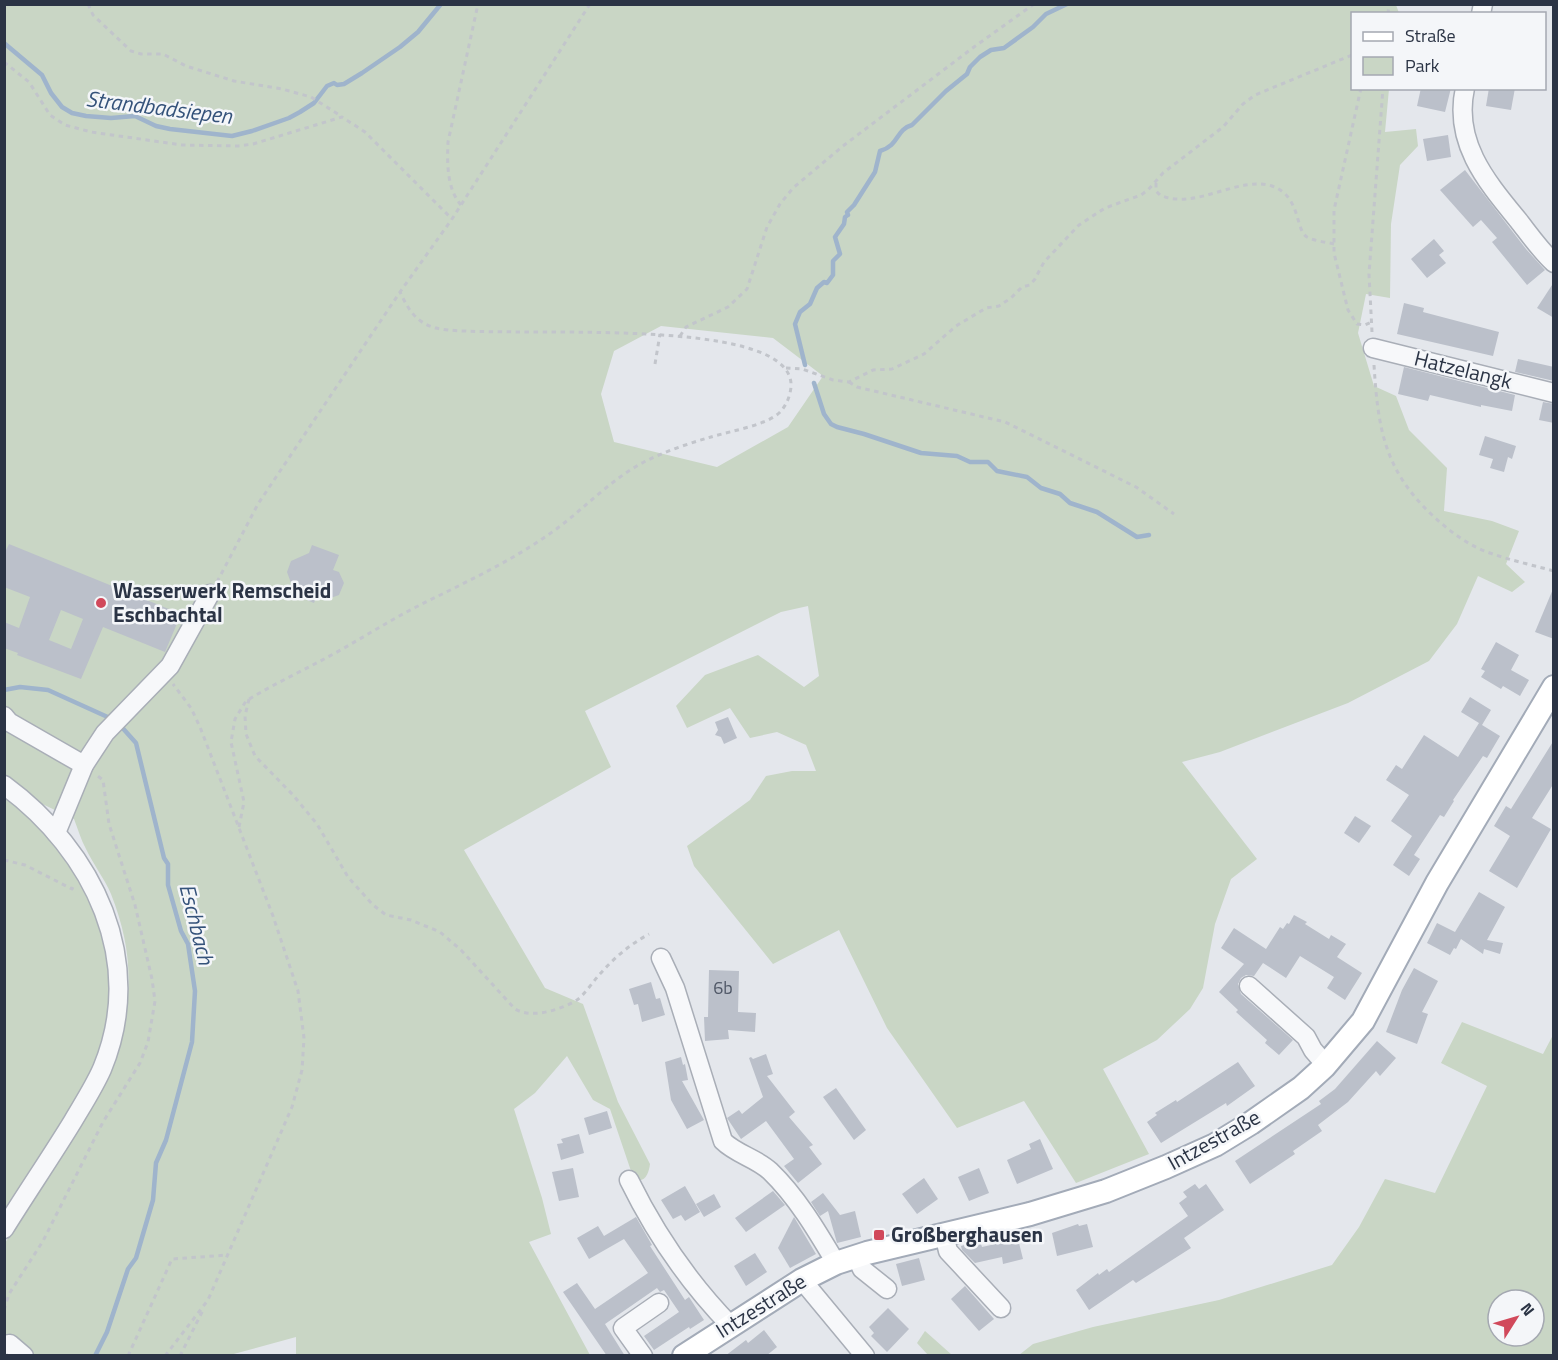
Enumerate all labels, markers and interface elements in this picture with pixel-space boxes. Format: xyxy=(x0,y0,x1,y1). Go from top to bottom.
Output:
legend xyxy=(1351,12,1546,90)
text: Straße xyxy=(1405,22,1456,49)
text: Park xyxy=(1405,52,1440,79)
water label: Strandbadsiepen xyxy=(84,81,235,133)
street label: Hatzelangk xyxy=(1411,341,1515,397)
place label: Wasserwerk Remscheid Eschbachtal xyxy=(113,574,331,630)
marker: Wasserwerk Remscheid Eschbachtal xyxy=(94,596,108,610)
water label: Eschbach xyxy=(171,880,224,969)
house number: 6b xyxy=(713,974,733,1001)
street label: Intzestraße xyxy=(1161,1101,1266,1178)
place label: Großberghausen xyxy=(891,1218,1043,1250)
marker: Großberghausen xyxy=(872,1228,886,1242)
street label: Intzestraße xyxy=(709,1265,812,1346)
north arrow xyxy=(1486,1288,1546,1348)
text: N xyxy=(1515,1297,1541,1321)

